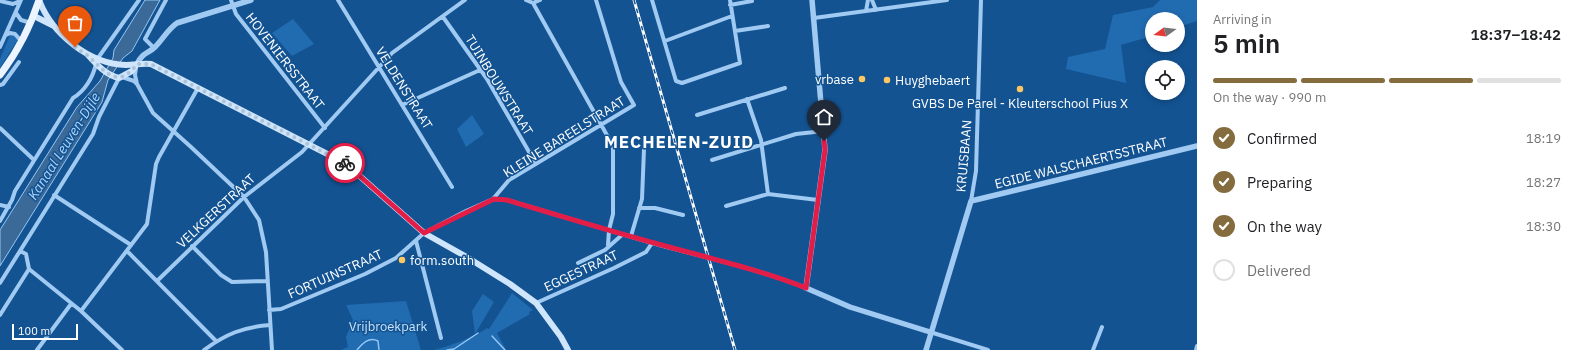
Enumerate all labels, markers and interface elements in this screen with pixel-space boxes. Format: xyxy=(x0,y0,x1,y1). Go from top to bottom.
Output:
pin xyxy=(58,6,92,47)
street label: HOVENIERSSTRAAT xyxy=(242,9,328,113)
text: Arriving in xyxy=(1213,11,1272,28)
icon: bag xyxy=(64,12,86,34)
north arrow xyxy=(1145,12,1185,52)
map controls xyxy=(1145,12,1185,100)
text: 18:37–18:42 xyxy=(1471,25,1561,44)
text: 5 min xyxy=(1213,26,1280,60)
street label: TUINBOUWSTRAAT xyxy=(461,32,537,139)
street label: VELDENSTRAAT xyxy=(372,44,436,133)
button: locate xyxy=(1145,60,1185,100)
place label: vrbase xyxy=(815,71,854,88)
place label: Huyghebaert xyxy=(895,72,970,89)
marker: vrbase xyxy=(857,74,867,84)
marker: Huyghebaert xyxy=(882,75,892,85)
marker: GVBS De Parel - Kleuterschool Pius X xyxy=(1015,84,1025,94)
water label: Kanaal Leuven-Dijle xyxy=(24,89,104,203)
text: On the way · 990 m xyxy=(1213,89,1326,106)
street label: KLEINE BAREELSTRAAT xyxy=(500,92,629,181)
place label: GVBS De Parel - Kleuterschool Pius X xyxy=(912,95,1128,112)
pin xyxy=(807,100,841,141)
icon: home xyxy=(813,106,835,128)
street label: KRUISBAAN xyxy=(952,119,976,193)
icon: check xyxy=(1213,127,1235,149)
text: Confirmed xyxy=(1247,129,1317,148)
text: 18:19 xyxy=(1526,130,1561,147)
district label: MECHELEN-ZUID xyxy=(604,131,754,153)
street label: EGIDE WALSCHAERTSSTRAAT xyxy=(993,133,1170,193)
courier xyxy=(325,143,365,183)
icon: bike xyxy=(334,152,356,174)
street label: VELKGERSTRAAT xyxy=(173,170,259,252)
icon: check xyxy=(1213,171,1235,193)
text: Preparing xyxy=(1247,173,1312,192)
text: 18:27 xyxy=(1526,174,1561,191)
icon: check xyxy=(1213,215,1235,237)
text: On the way xyxy=(1247,217,1322,236)
text: 18:30 xyxy=(1526,218,1561,235)
street label: FORTUINSTRAAT xyxy=(285,245,385,302)
street label: EGGESTRAAT xyxy=(541,246,621,296)
place label: form.south xyxy=(410,252,474,269)
marker: form.south xyxy=(397,255,407,265)
text: Delivered xyxy=(1247,261,1311,280)
park label: Vrijbroekpark xyxy=(349,318,427,335)
scale bar xyxy=(12,322,78,341)
text: 100 m xyxy=(18,324,50,338)

